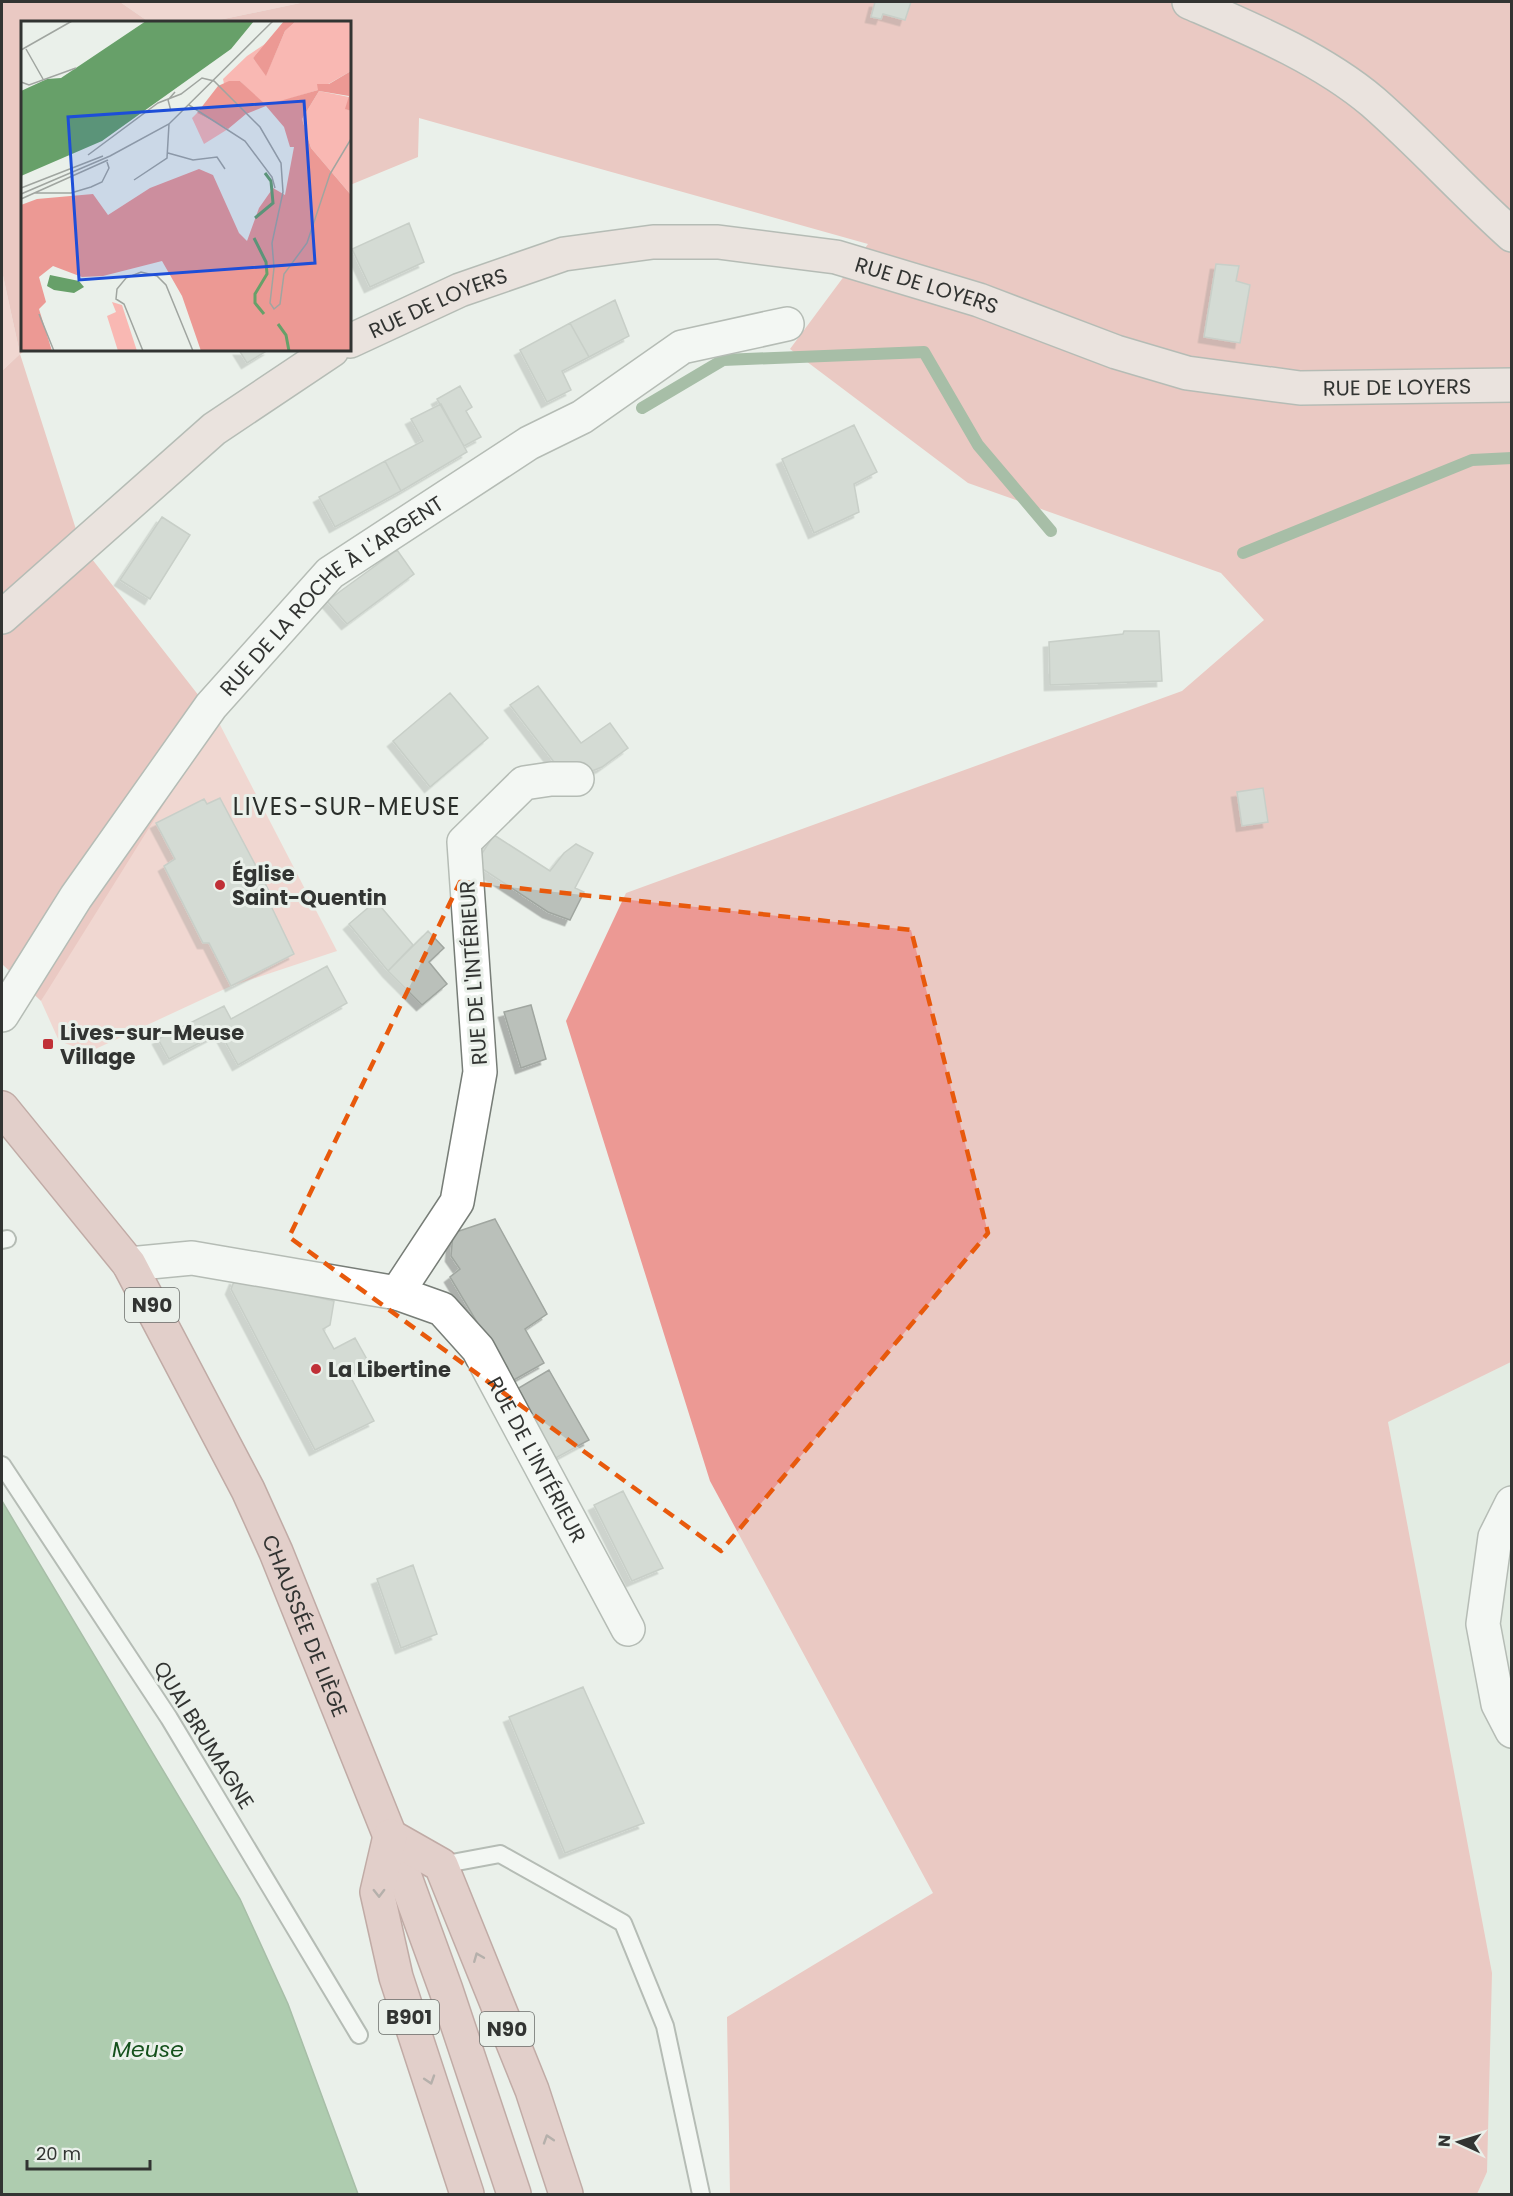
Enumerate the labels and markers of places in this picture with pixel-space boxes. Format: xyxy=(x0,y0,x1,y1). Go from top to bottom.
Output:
place label: Église Saint-Quentin xyxy=(232,859,387,912)
marker: Église Saint-Quentin xyxy=(213,878,227,892)
place label: Lives-sur-Meuse Village xyxy=(60,1018,244,1071)
marker: Lives-sur-Meuse Village xyxy=(41,1037,55,1051)
place label: La Libertine xyxy=(328,1355,451,1384)
marker: La Libertine xyxy=(309,1362,323,1376)

